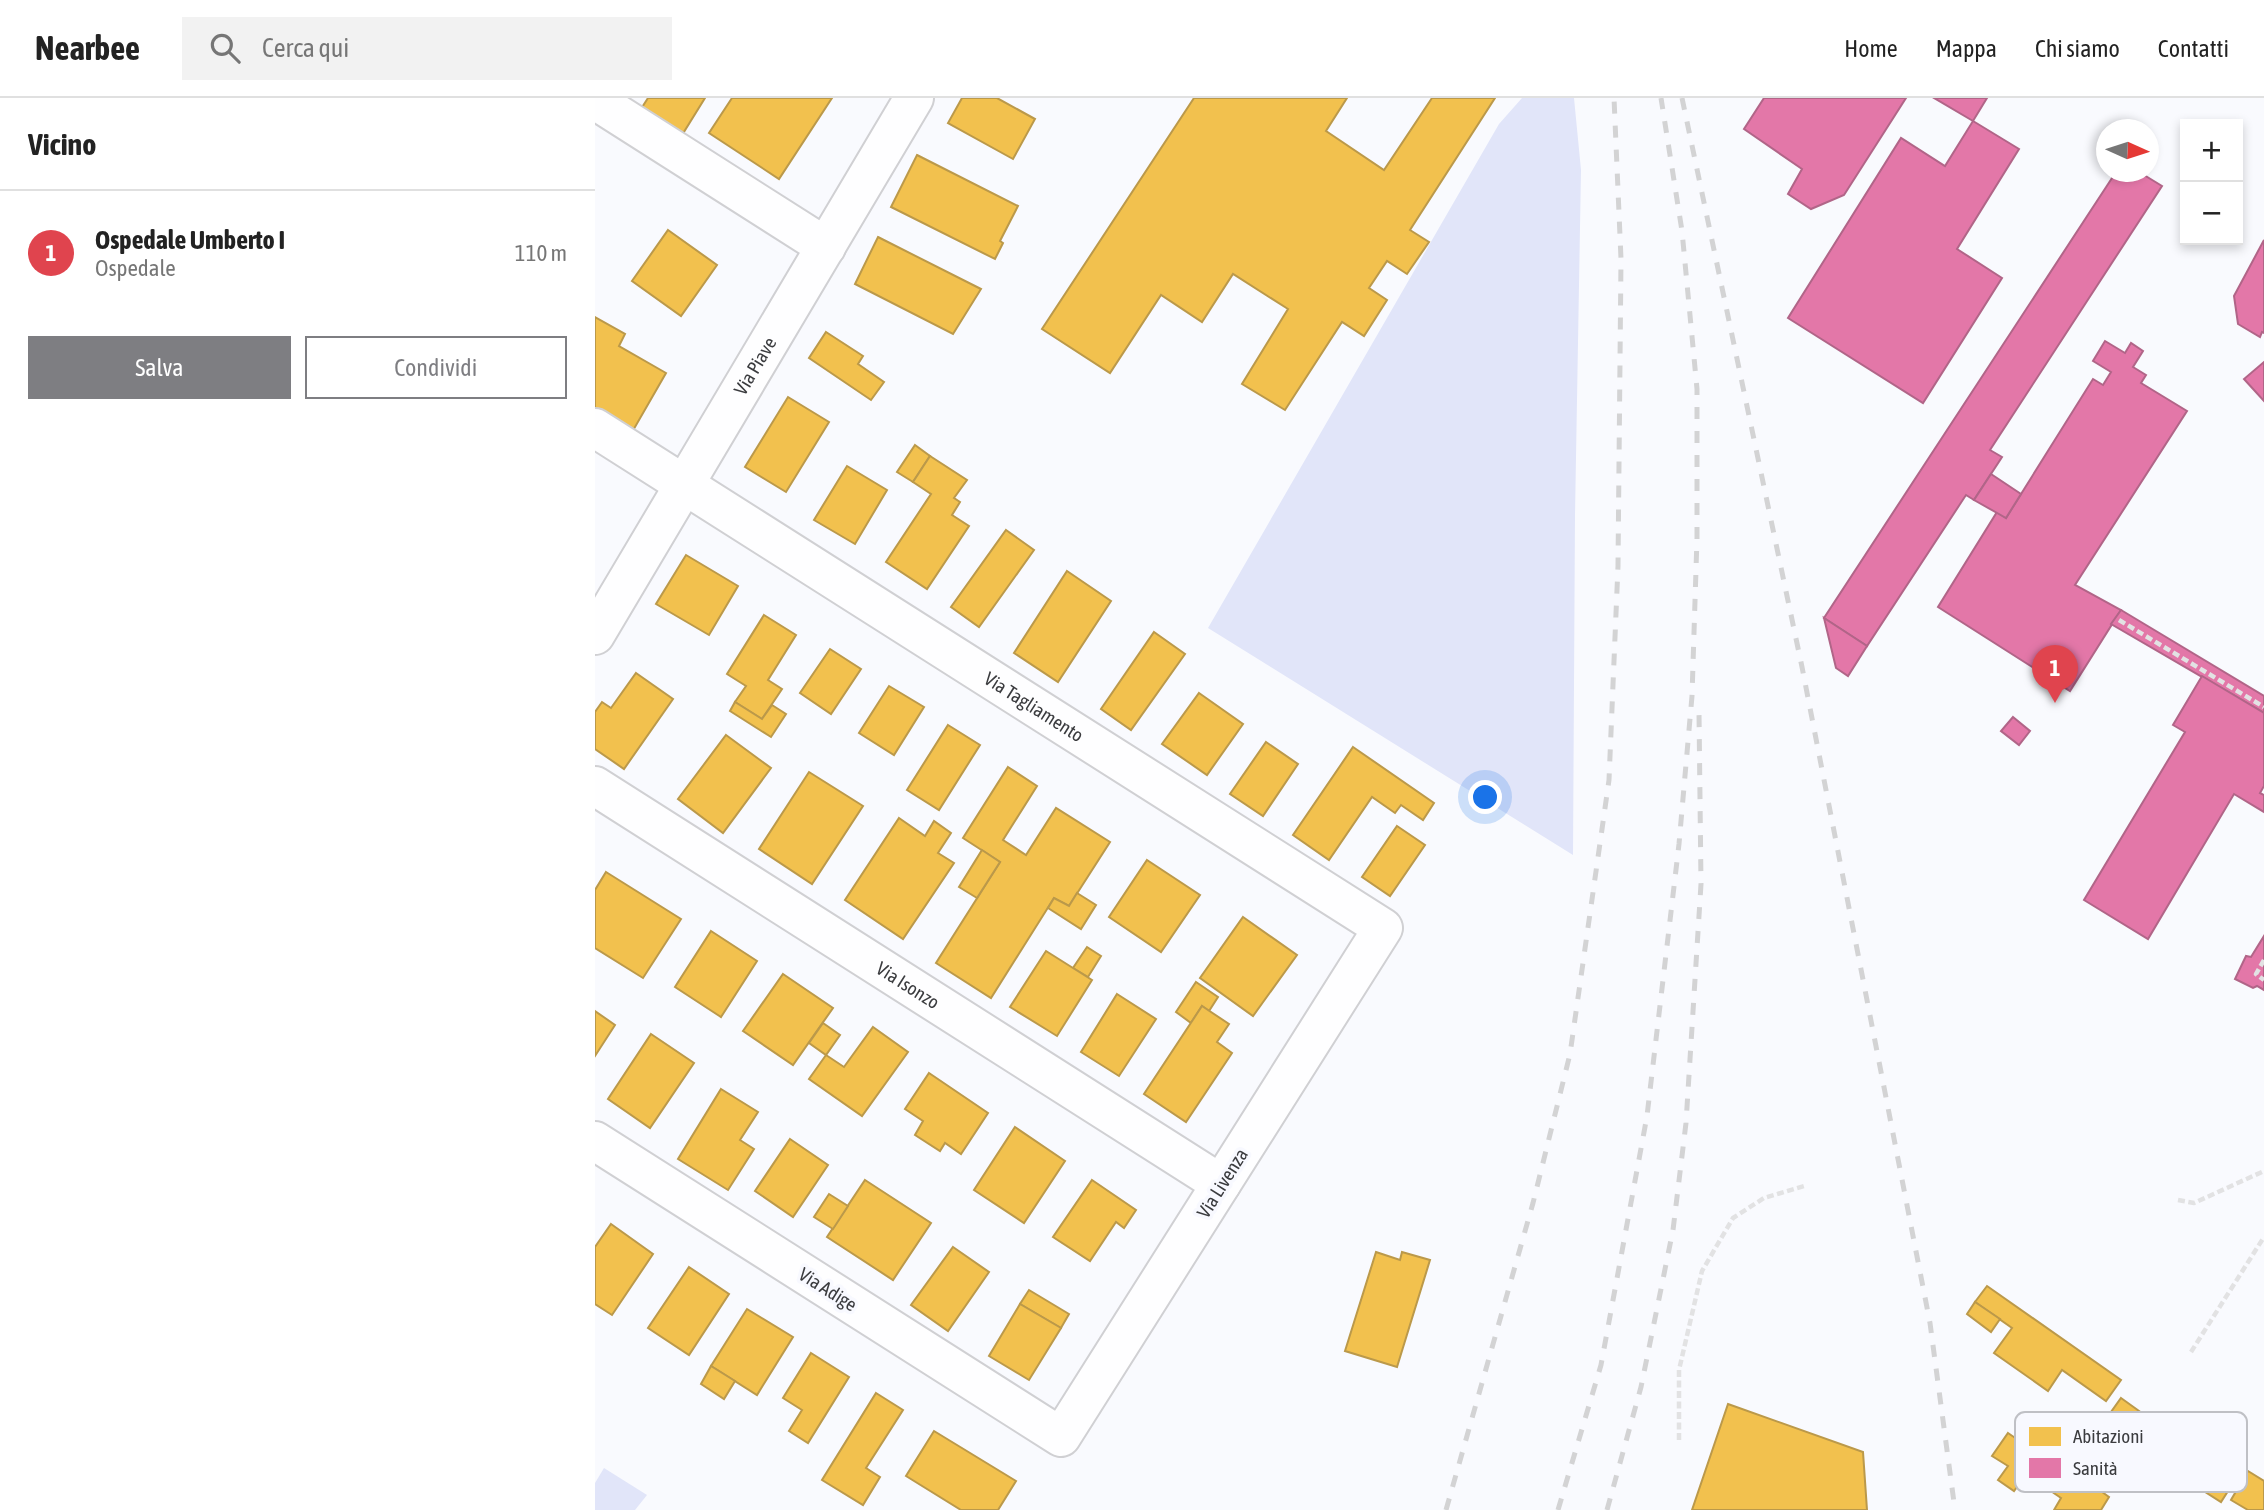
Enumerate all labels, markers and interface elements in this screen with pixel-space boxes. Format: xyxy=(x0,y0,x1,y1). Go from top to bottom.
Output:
search box xyxy=(182,17,672,80)
text: Nearbee xyxy=(35,29,140,67)
icon: search xyxy=(206,29,244,67)
text: Cerca qui xyxy=(262,33,349,63)
text: Home xyxy=(1844,35,1898,62)
text: Mappa xyxy=(1936,35,1997,62)
text: Chi siamo xyxy=(2035,35,2120,62)
text: Contatti xyxy=(2158,35,2229,62)
north arrow xyxy=(2096,119,2159,182)
map controls xyxy=(2180,119,2243,245)
button: + xyxy=(2180,119,2243,182)
text: Vicino xyxy=(28,127,96,161)
button: − xyxy=(2180,182,2243,245)
text: Ospedale Umberto I xyxy=(95,225,285,255)
text: 1 xyxy=(46,240,56,266)
text: 110 m xyxy=(515,240,567,266)
text: Ospedale xyxy=(95,255,176,281)
street label: Via Piave xyxy=(729,333,781,399)
button: Salva xyxy=(28,336,291,399)
button: Condividi xyxy=(305,336,567,399)
pin: 1 xyxy=(2032,645,2078,703)
street label: Via Tagliamento xyxy=(980,667,1088,746)
your location xyxy=(1468,780,1502,814)
street label: Via Isonzo xyxy=(872,957,944,1013)
street label: Via Livenza xyxy=(1192,1144,1252,1222)
street label: Via Adige xyxy=(795,1263,861,1315)
legend xyxy=(2015,1412,2247,1492)
text: Abitazioni xyxy=(2073,1425,2144,1447)
text: Sanità xyxy=(2073,1457,2118,1479)

